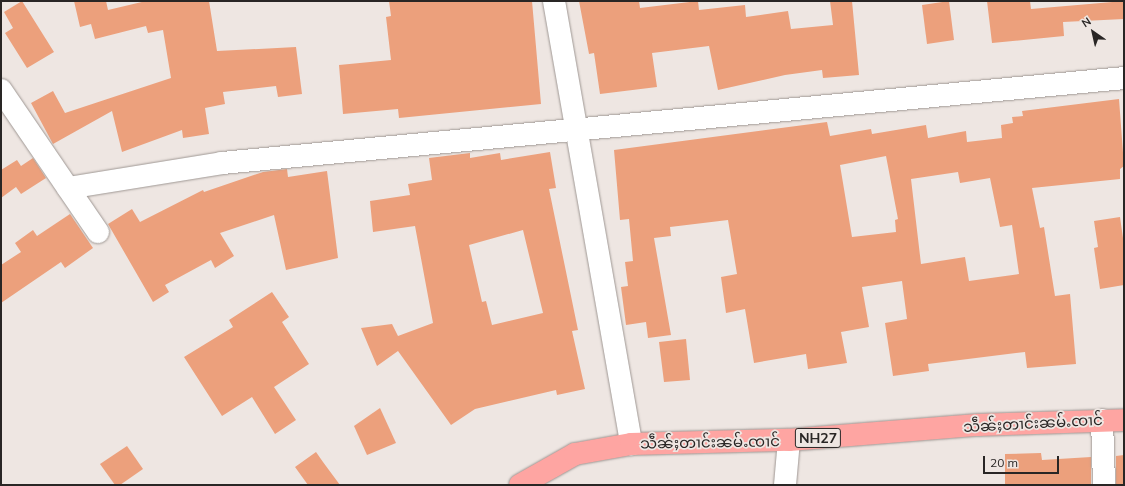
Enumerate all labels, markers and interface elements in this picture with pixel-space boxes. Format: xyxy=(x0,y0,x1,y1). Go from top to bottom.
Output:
north arrow xyxy=(1073,12,1113,52)
text: N xyxy=(1079,14,1094,30)
street label: သဵၼ်ႈတၢင်းၼမ်ႉၸၢင် xyxy=(963,410,1103,436)
road number: NH27 xyxy=(794,426,842,450)
street label: သဵၼ်ႈတၢင်းၼမ်ႉၸၢင် xyxy=(640,432,780,452)
scale bar xyxy=(985,448,1061,474)
text: 20 m xyxy=(990,455,1018,470)

